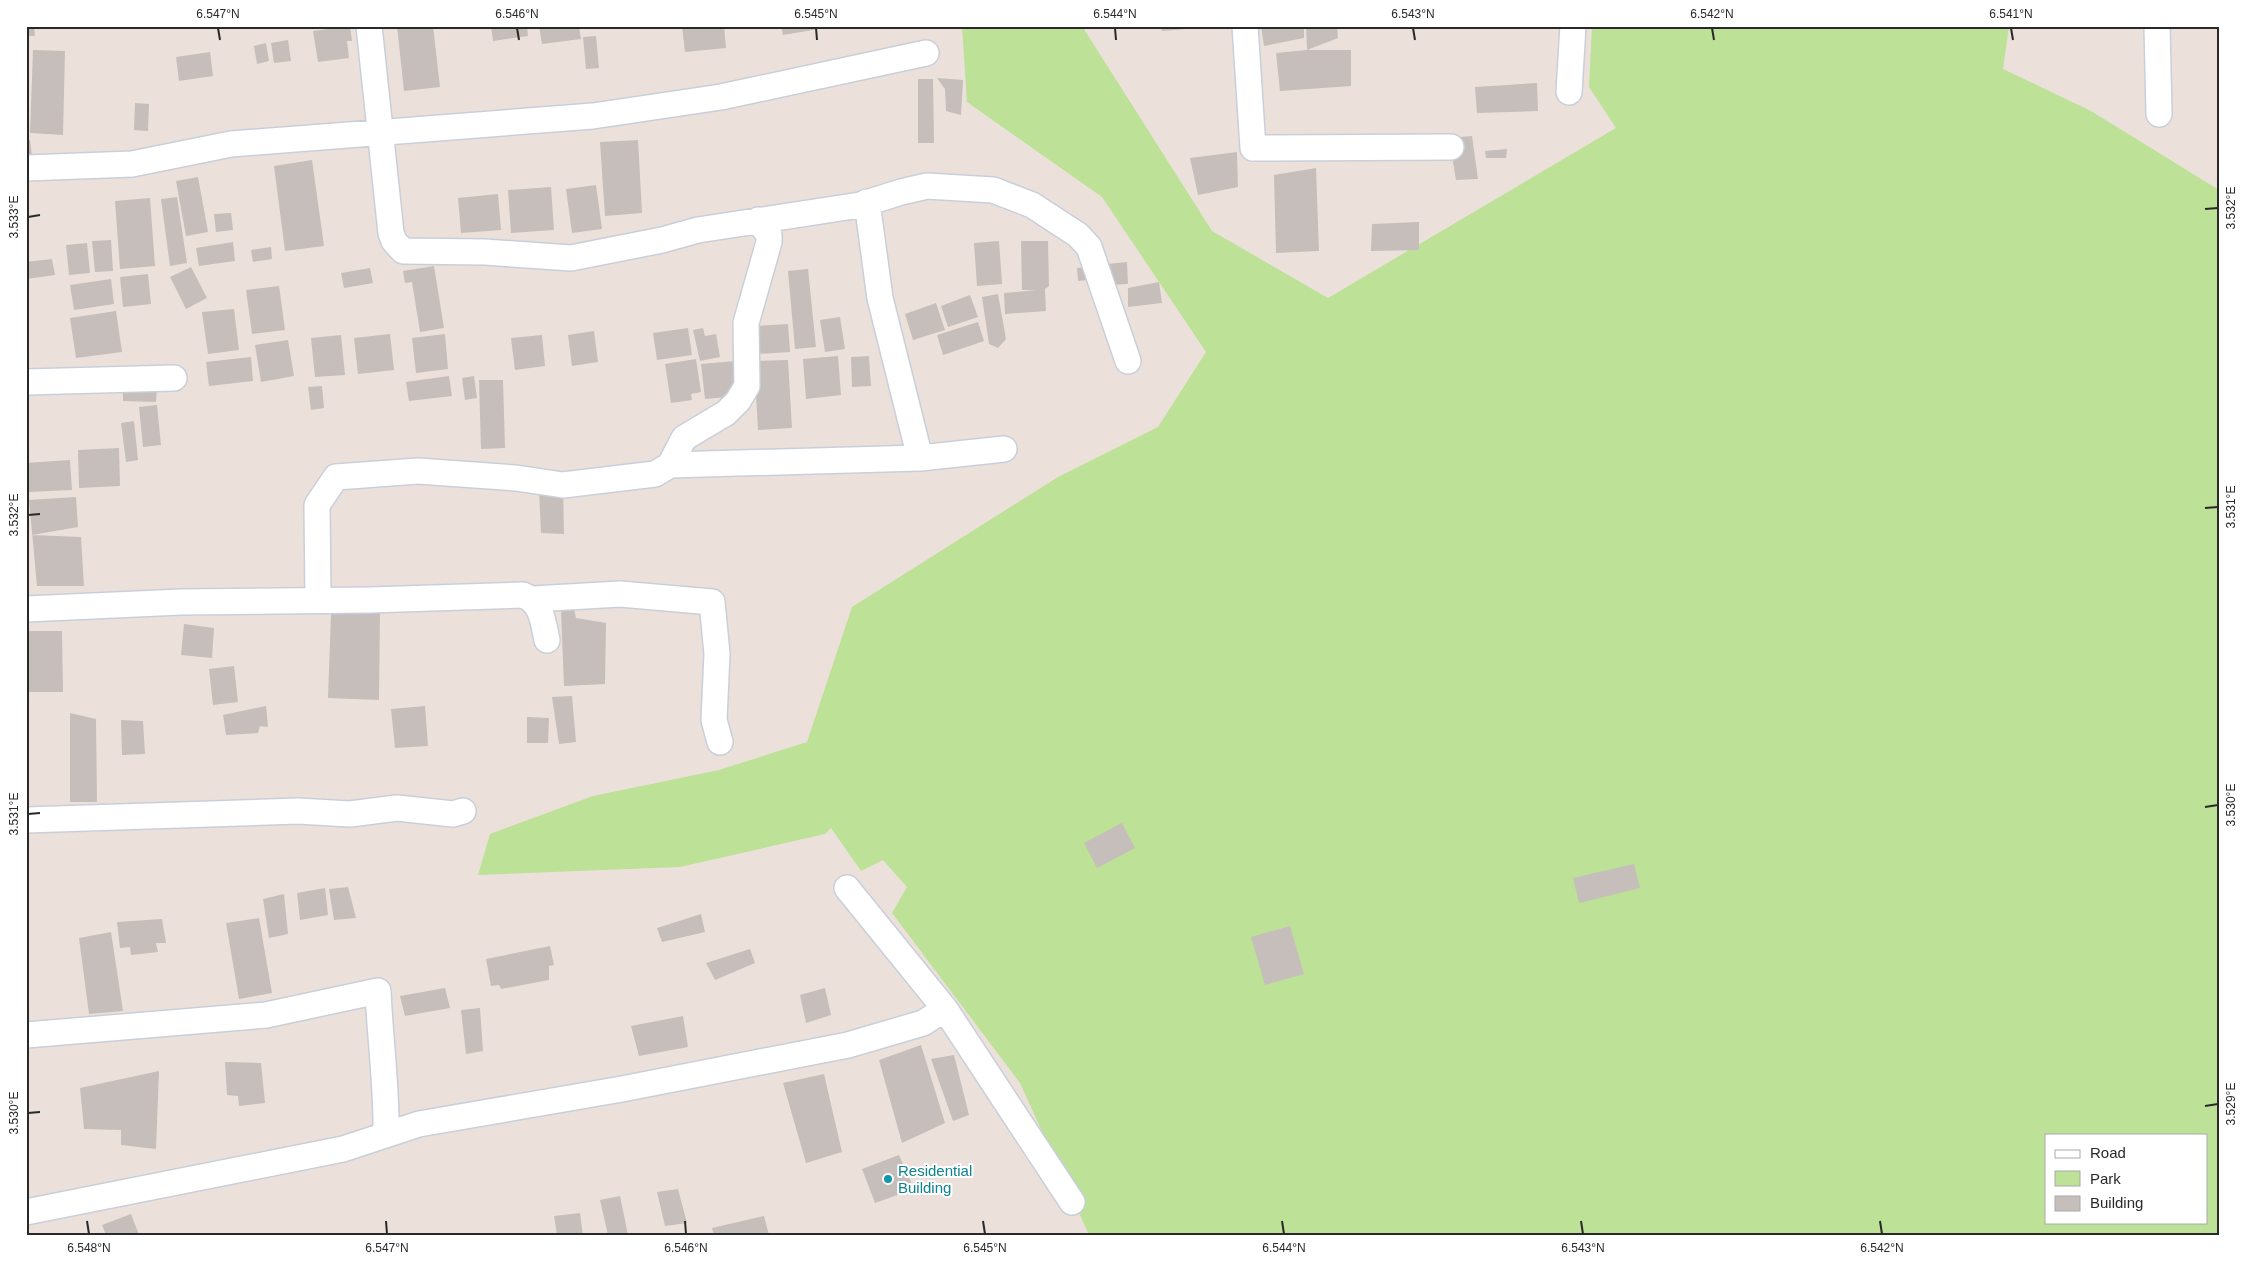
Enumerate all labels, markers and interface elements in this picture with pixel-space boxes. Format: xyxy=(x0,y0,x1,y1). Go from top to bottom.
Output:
text: 6.547°N xyxy=(196,7,240,21)
text: 6.546°N xyxy=(495,7,539,21)
text: 6.545°N xyxy=(794,7,838,21)
text: 6.544°N xyxy=(1093,7,1137,21)
text: 6.543°N xyxy=(1391,7,1435,21)
text: 6.542°N xyxy=(1690,7,1734,21)
text: 6.541°N xyxy=(1989,7,2033,21)
text: 3.532°E xyxy=(2224,187,2238,229)
text: 3.533°E xyxy=(7,196,21,238)
text: 3.531°E xyxy=(2224,486,2238,528)
text: 3.532°E xyxy=(7,494,21,536)
text: 3.530°E xyxy=(2224,784,2238,826)
text: 3.531°E xyxy=(7,793,21,835)
text: 3.529°E xyxy=(2224,1083,2238,1125)
text: 3.530°E xyxy=(7,1092,21,1134)
legend xyxy=(2045,1134,2208,1224)
text: Road xyxy=(2090,1144,2126,1161)
place label: Residential Building xyxy=(898,1162,972,1196)
text: Park xyxy=(2090,1170,2121,1187)
marker: Residential Building xyxy=(882,1173,894,1185)
text: Building xyxy=(2090,1194,2143,1211)
text: 6.548°N xyxy=(67,1241,111,1255)
text: 6.547°N xyxy=(365,1241,409,1255)
text: 6.546°N xyxy=(664,1241,708,1255)
text: 6.545°N xyxy=(963,1241,1007,1255)
text: 6.544°N xyxy=(1262,1241,1306,1255)
text: 6.543°N xyxy=(1561,1241,1605,1255)
text: 6.542°N xyxy=(1860,1241,1904,1255)

